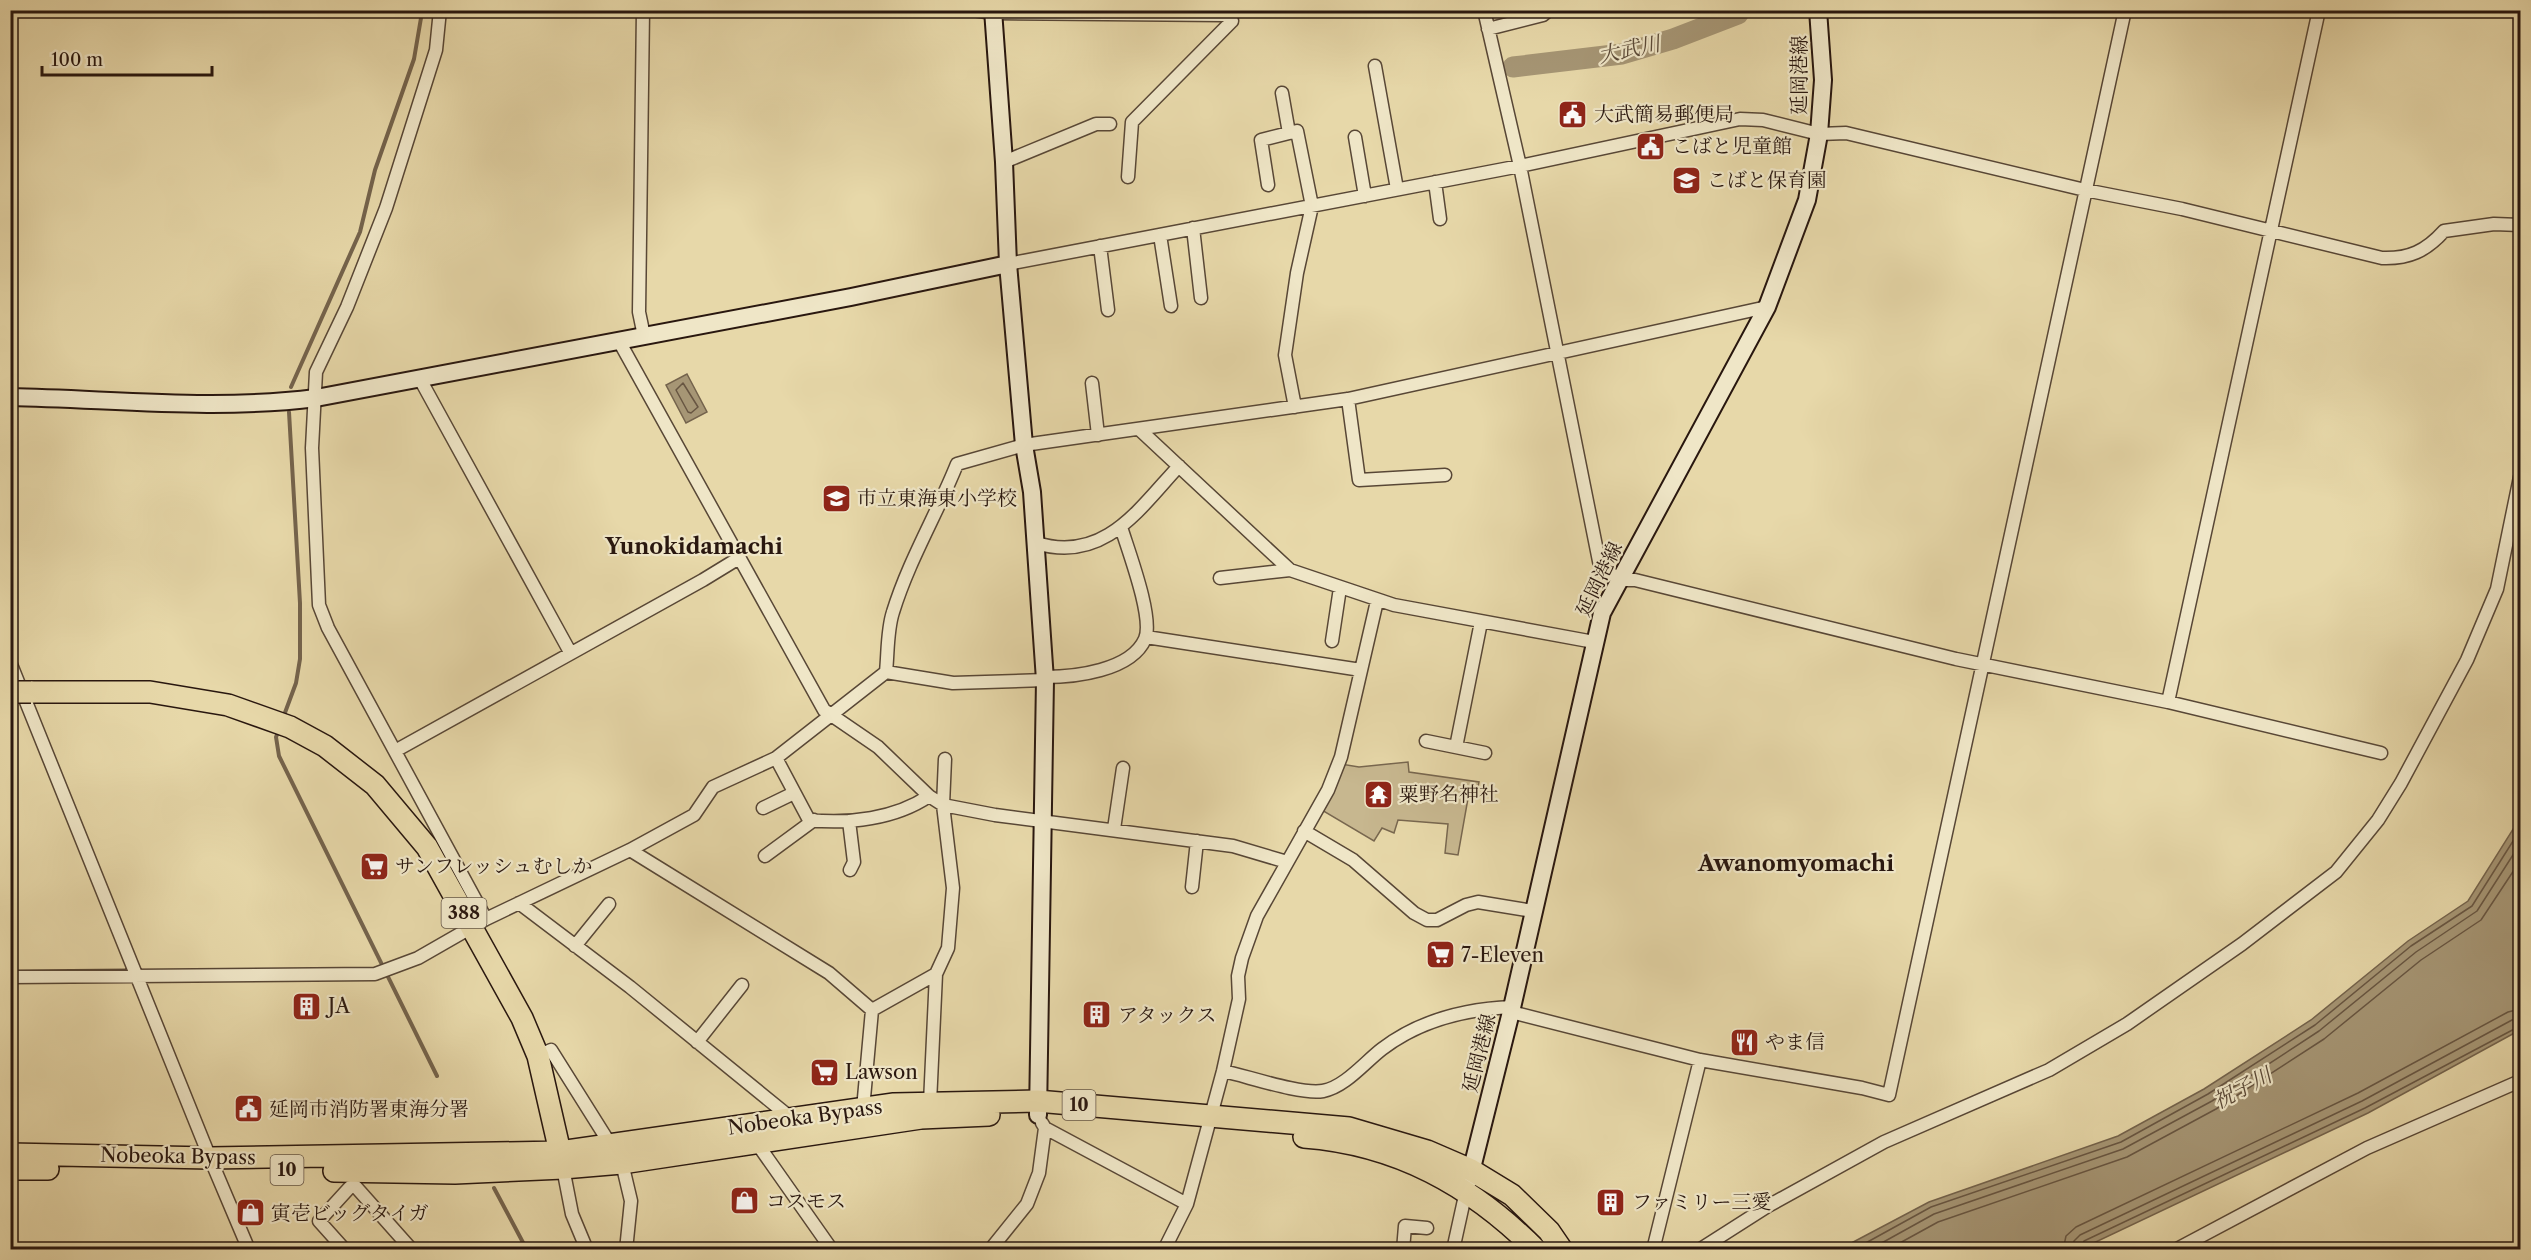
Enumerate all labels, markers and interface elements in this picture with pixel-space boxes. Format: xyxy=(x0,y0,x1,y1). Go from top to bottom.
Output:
water label: 大武川 xyxy=(1596,30,1664,68)
street label: 延岡港線 xyxy=(1787,35,1811,115)
scale bar xyxy=(42,39,212,77)
text: 100 m xyxy=(51,49,103,71)
public building icon: 大武簡易郵便局 xyxy=(1557,98,1589,130)
place label: 大武簡易郵便局 xyxy=(1594,102,1734,126)
public building icon: こばと児童館 xyxy=(1635,130,1667,162)
place label: こばと児童館 xyxy=(1672,134,1792,158)
school or university icon: こばと保育園 xyxy=(1670,164,1702,196)
place label: こばと保育園 xyxy=(1707,168,1827,192)
school or university icon: 市立東海東小学校 xyxy=(820,482,852,514)
place label: 市立東海東小学校 xyxy=(857,486,1017,510)
district label: Yunokidamachi xyxy=(604,533,783,560)
street label: 延岡港線 xyxy=(1571,538,1627,620)
temple icon: 粟野名神社 xyxy=(1362,778,1394,810)
place label: 粟野名神社 xyxy=(1399,782,1499,806)
supermarket icon: サンフレッシュむしか xyxy=(358,850,390,882)
district label: Awanomyomachi xyxy=(1697,850,1894,877)
place label: サンフレッシュむしか xyxy=(395,854,593,878)
road number: 388 xyxy=(442,898,486,928)
supermarket icon: 7-Eleven xyxy=(1424,939,1456,971)
place label: 7-Eleven xyxy=(1461,943,1544,967)
building icon: JA xyxy=(291,990,323,1022)
place label: JA xyxy=(325,994,351,1018)
building icon: アタックス xyxy=(1081,999,1113,1031)
place label: アタックス xyxy=(1118,1003,1216,1027)
street label: 延岡港線 xyxy=(1458,1011,1500,1095)
restaurant icon: やま信 xyxy=(1728,1026,1760,1058)
place label: やま信 xyxy=(1765,1030,1825,1054)
supermarket icon: Lawson xyxy=(808,1056,840,1088)
place label: Lawson xyxy=(845,1060,918,1084)
water label: 祝子川 xyxy=(2208,1061,2277,1114)
road number: 10 xyxy=(1062,1090,1096,1120)
public building icon: 延岡市消防署東海分署 xyxy=(232,1093,264,1125)
street label: Nobeoka Bypass xyxy=(726,1094,884,1140)
place label: 延岡市消防署東海分署 xyxy=(269,1097,469,1121)
street label: Nobeoka Bypass xyxy=(100,1143,256,1169)
road number: 10 xyxy=(270,1155,304,1185)
shop icon: コスモス xyxy=(729,1185,761,1217)
building icon: ファミリー三愛 xyxy=(1595,1186,1627,1218)
place label: コスモス xyxy=(766,1189,846,1213)
place label: ファミリー三愛 xyxy=(1632,1190,1772,1214)
shop icon: 寅壱ビッグタイガ xyxy=(234,1197,266,1229)
place label: 寅壱ビッグタイガ xyxy=(271,1201,429,1225)

